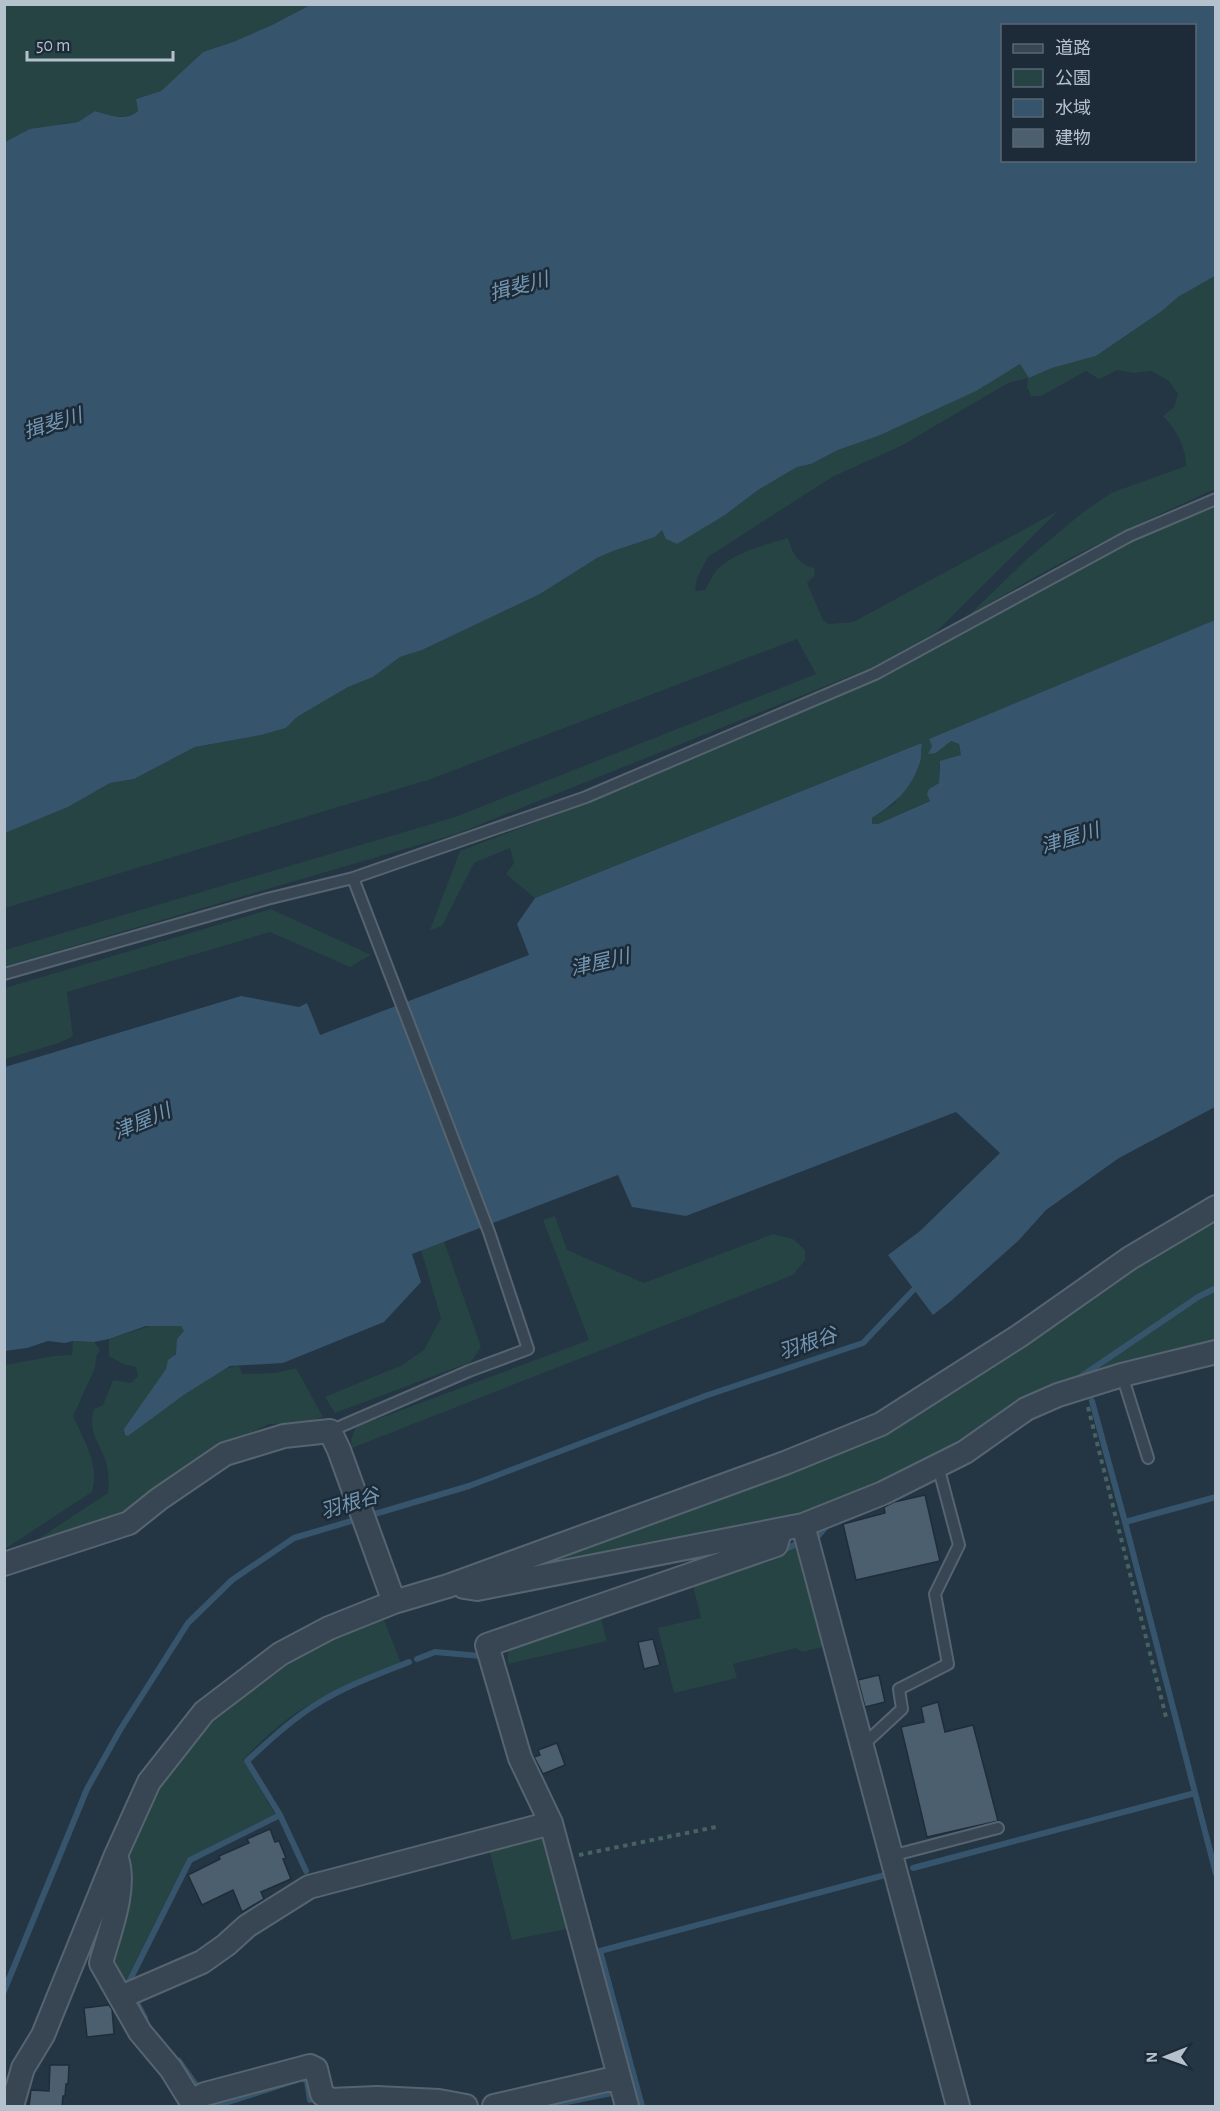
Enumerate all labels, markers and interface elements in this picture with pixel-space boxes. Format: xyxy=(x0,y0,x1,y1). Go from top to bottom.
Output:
scale bar xyxy=(27,24,172,62)
legend xyxy=(1001,24,1196,162)
text: 50 m xyxy=(36,37,70,55)
text: 道路 xyxy=(1055,38,1091,58)
text: 公園 xyxy=(1055,69,1091,88)
text: 水域 xyxy=(1055,99,1091,118)
text: 建物 xyxy=(1055,128,1091,148)
water label: 揖斐川 xyxy=(487,268,552,304)
water label: 揖斐川 xyxy=(21,404,87,442)
water label: 津屋川 xyxy=(1038,819,1104,857)
water label: 津屋川 xyxy=(568,945,633,979)
water label: 津屋川 xyxy=(110,1099,175,1143)
water label: 羽根谷 xyxy=(776,1324,842,1363)
water label: 羽根谷 xyxy=(318,1484,384,1522)
north arrow xyxy=(1136,2027,1196,2087)
text: N xyxy=(1144,2052,1160,2063)

